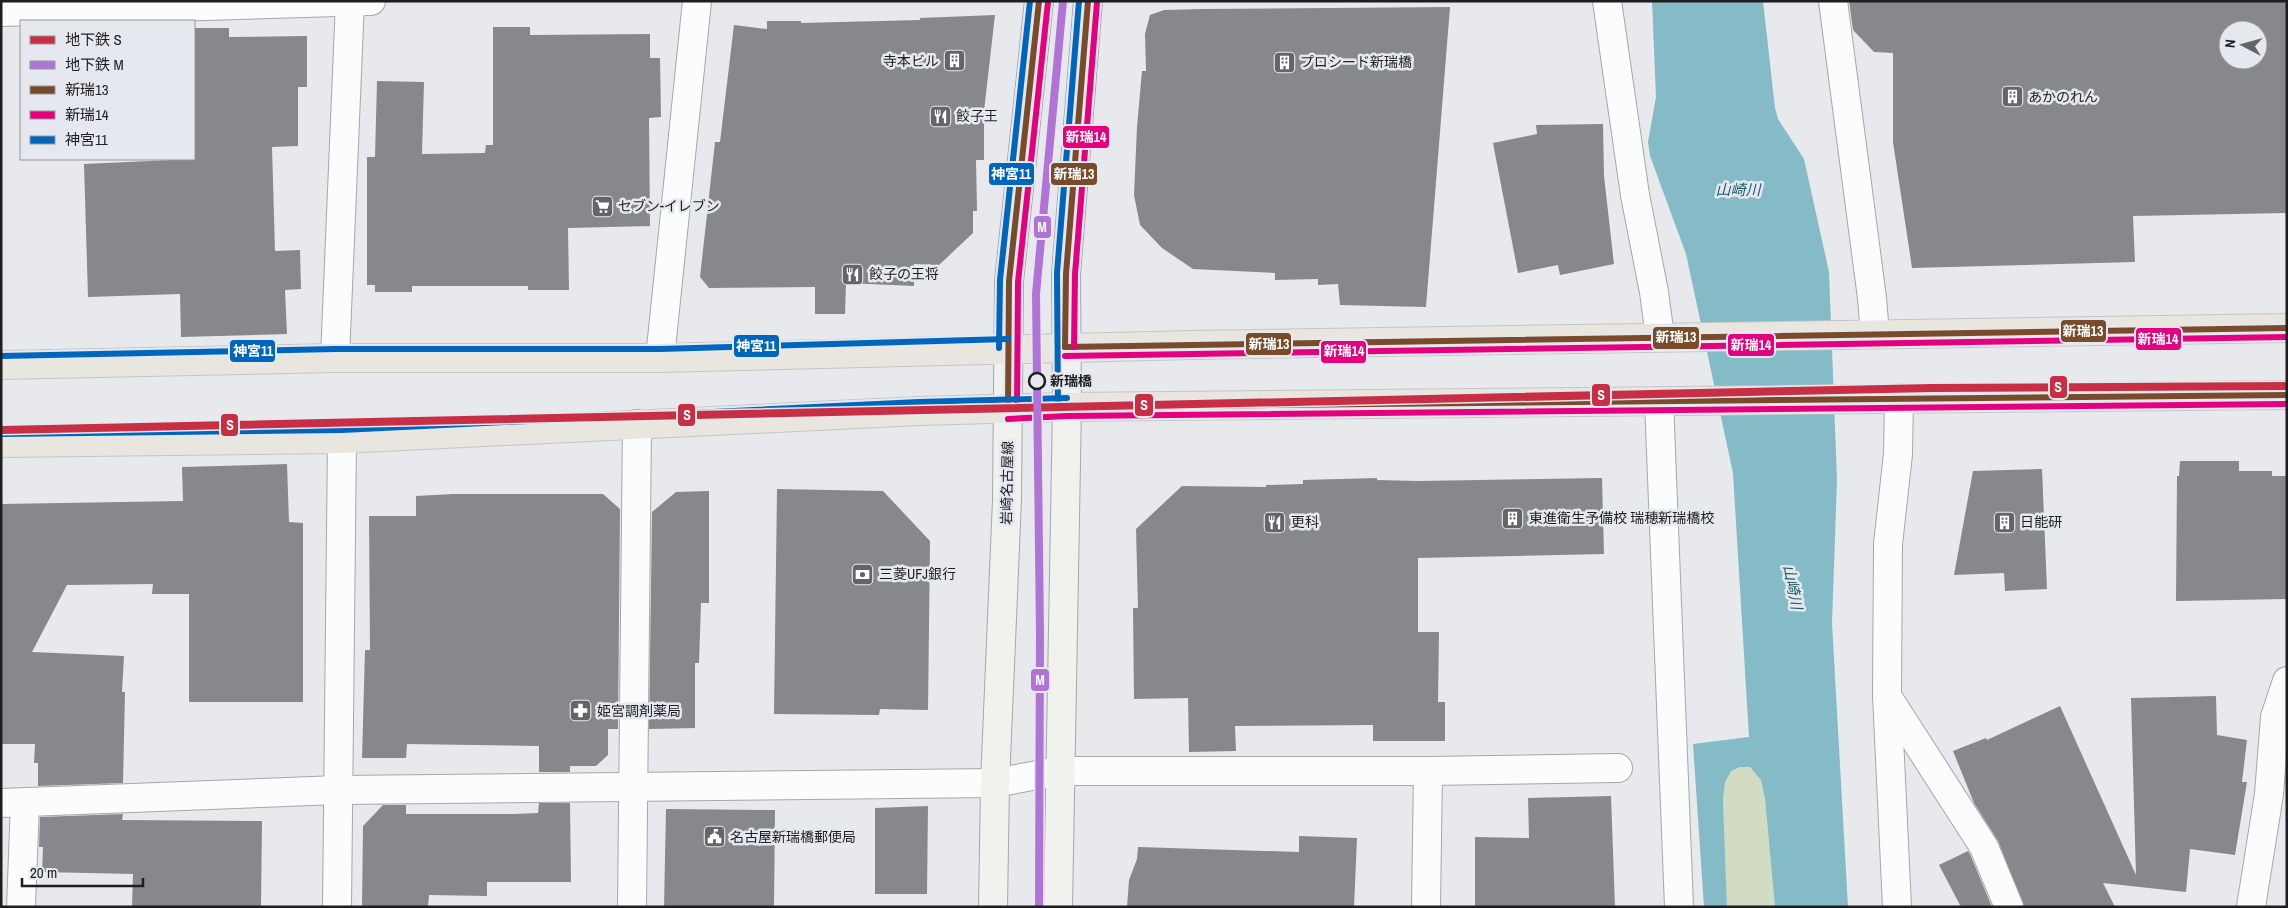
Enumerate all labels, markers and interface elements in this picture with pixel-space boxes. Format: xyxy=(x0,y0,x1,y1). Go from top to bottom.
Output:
legend xyxy=(20,20,195,160)
north arrow xyxy=(2218,20,2268,70)
text: 地下鉄 S xyxy=(65,29,122,50)
text: N xyxy=(2221,39,2239,49)
building icon: 寺本ビル xyxy=(943,49,967,73)
building icon: プロシード新瑞橋 xyxy=(1272,50,1296,74)
place label: 寺本ビル xyxy=(883,52,939,70)
place label: プロシード新瑞橋 xyxy=(1300,53,1412,71)
text: 地下鉄 M xyxy=(65,54,124,75)
text: 新瑞13 xyxy=(65,79,109,100)
building icon: あかのれん xyxy=(2000,85,2024,109)
place label: あかのれん xyxy=(2028,88,2098,106)
text: 新瑞14 xyxy=(65,104,109,125)
restaurant icon: 餃子王 xyxy=(928,104,952,128)
place label: 餃子王 xyxy=(956,107,998,125)
line badge: 新瑞14 xyxy=(1062,125,1110,149)
text: 新瑞14 xyxy=(1066,128,1107,146)
text: 神宮11 xyxy=(65,129,108,150)
line badge: 神宮11 xyxy=(988,162,1035,186)
line badge: 新瑞13 xyxy=(1050,162,1098,186)
text: 神宮11 xyxy=(991,165,1032,183)
text: 新瑞13 xyxy=(1054,165,1094,183)
water label: 山崎川 xyxy=(1715,179,1762,200)
supermarket icon: セブン-イレブン xyxy=(590,194,614,218)
place label: セブン-イレブン xyxy=(618,197,720,215)
line badge: M xyxy=(1033,215,1052,239)
text: M xyxy=(1037,218,1047,236)
restaurant icon: 餃子の王将 xyxy=(841,262,865,286)
place label: 餃子の王将 xyxy=(869,265,939,283)
line badge: 新瑞13 xyxy=(2060,319,2107,343)
text: 新瑞13 xyxy=(2063,322,2103,340)
line badge: 新瑞13 xyxy=(1652,326,1700,350)
line badge: 新瑞14 xyxy=(2135,327,2182,351)
text: 新瑞13 xyxy=(1656,328,1696,346)
text: 新瑞14 xyxy=(2138,330,2179,348)
line badge: 新瑞13 xyxy=(1245,332,1292,356)
line badge: 新瑞14 xyxy=(1727,333,1775,357)
line badge: 神宮11 xyxy=(733,334,780,358)
text: 新瑞13 xyxy=(1249,335,1289,353)
text: 新瑞14 xyxy=(1731,336,1772,354)
text: 神宮11 xyxy=(736,337,777,355)
line badge: 神宮11 xyxy=(229,339,276,363)
line badge: 新瑞14 xyxy=(1320,340,1367,364)
text: 神宮11 xyxy=(233,342,274,360)
text: 新瑞14 xyxy=(1324,342,1365,360)
marker: 新瑞橋 xyxy=(1028,372,1046,390)
place label: 新瑞橋 xyxy=(1050,372,1092,390)
line badge: S xyxy=(2049,375,2068,399)
text: S xyxy=(2054,378,2062,396)
line badge: S xyxy=(1591,383,1611,407)
text: S xyxy=(1597,386,1605,404)
line badge: S xyxy=(1134,393,1154,417)
text: S xyxy=(1140,396,1148,414)
line badge: S xyxy=(677,403,696,427)
text: S xyxy=(683,406,691,424)
line badge: S xyxy=(220,413,239,437)
text: S xyxy=(226,416,234,434)
street label: 岩崎名古屋線 xyxy=(997,441,1017,525)
building icon: 東進衛生予備校 瑞穂新瑞橋校 xyxy=(1501,506,1525,530)
place label: 東進衛生予備校 瑞穂新瑞橋校 xyxy=(1529,509,1714,527)
restaurant icon: 更科 xyxy=(1263,510,1287,534)
building icon: 日能研 xyxy=(1992,510,2016,534)
place label: 更科 xyxy=(1291,513,1319,531)
place label: 日能研 xyxy=(2020,513,2062,531)
bank icon: 三菱UFJ銀行 xyxy=(851,562,875,586)
water label: 山崎川 xyxy=(1778,563,1808,613)
place label: 三菱UFJ銀行 xyxy=(879,565,956,583)
line badge: M xyxy=(1030,668,1050,692)
text: M xyxy=(1035,671,1045,689)
pharmacy icon: 姫宮調剤薬局 xyxy=(569,699,593,723)
place label: 姫宮調剤薬局 xyxy=(597,702,681,720)
public building icon: 名古屋新瑞橋郵便局 xyxy=(702,825,726,849)
place label: 名古屋新瑞橋郵便局 xyxy=(730,828,856,846)
scale bar xyxy=(22,856,144,888)
text: 20 m xyxy=(30,862,57,883)

